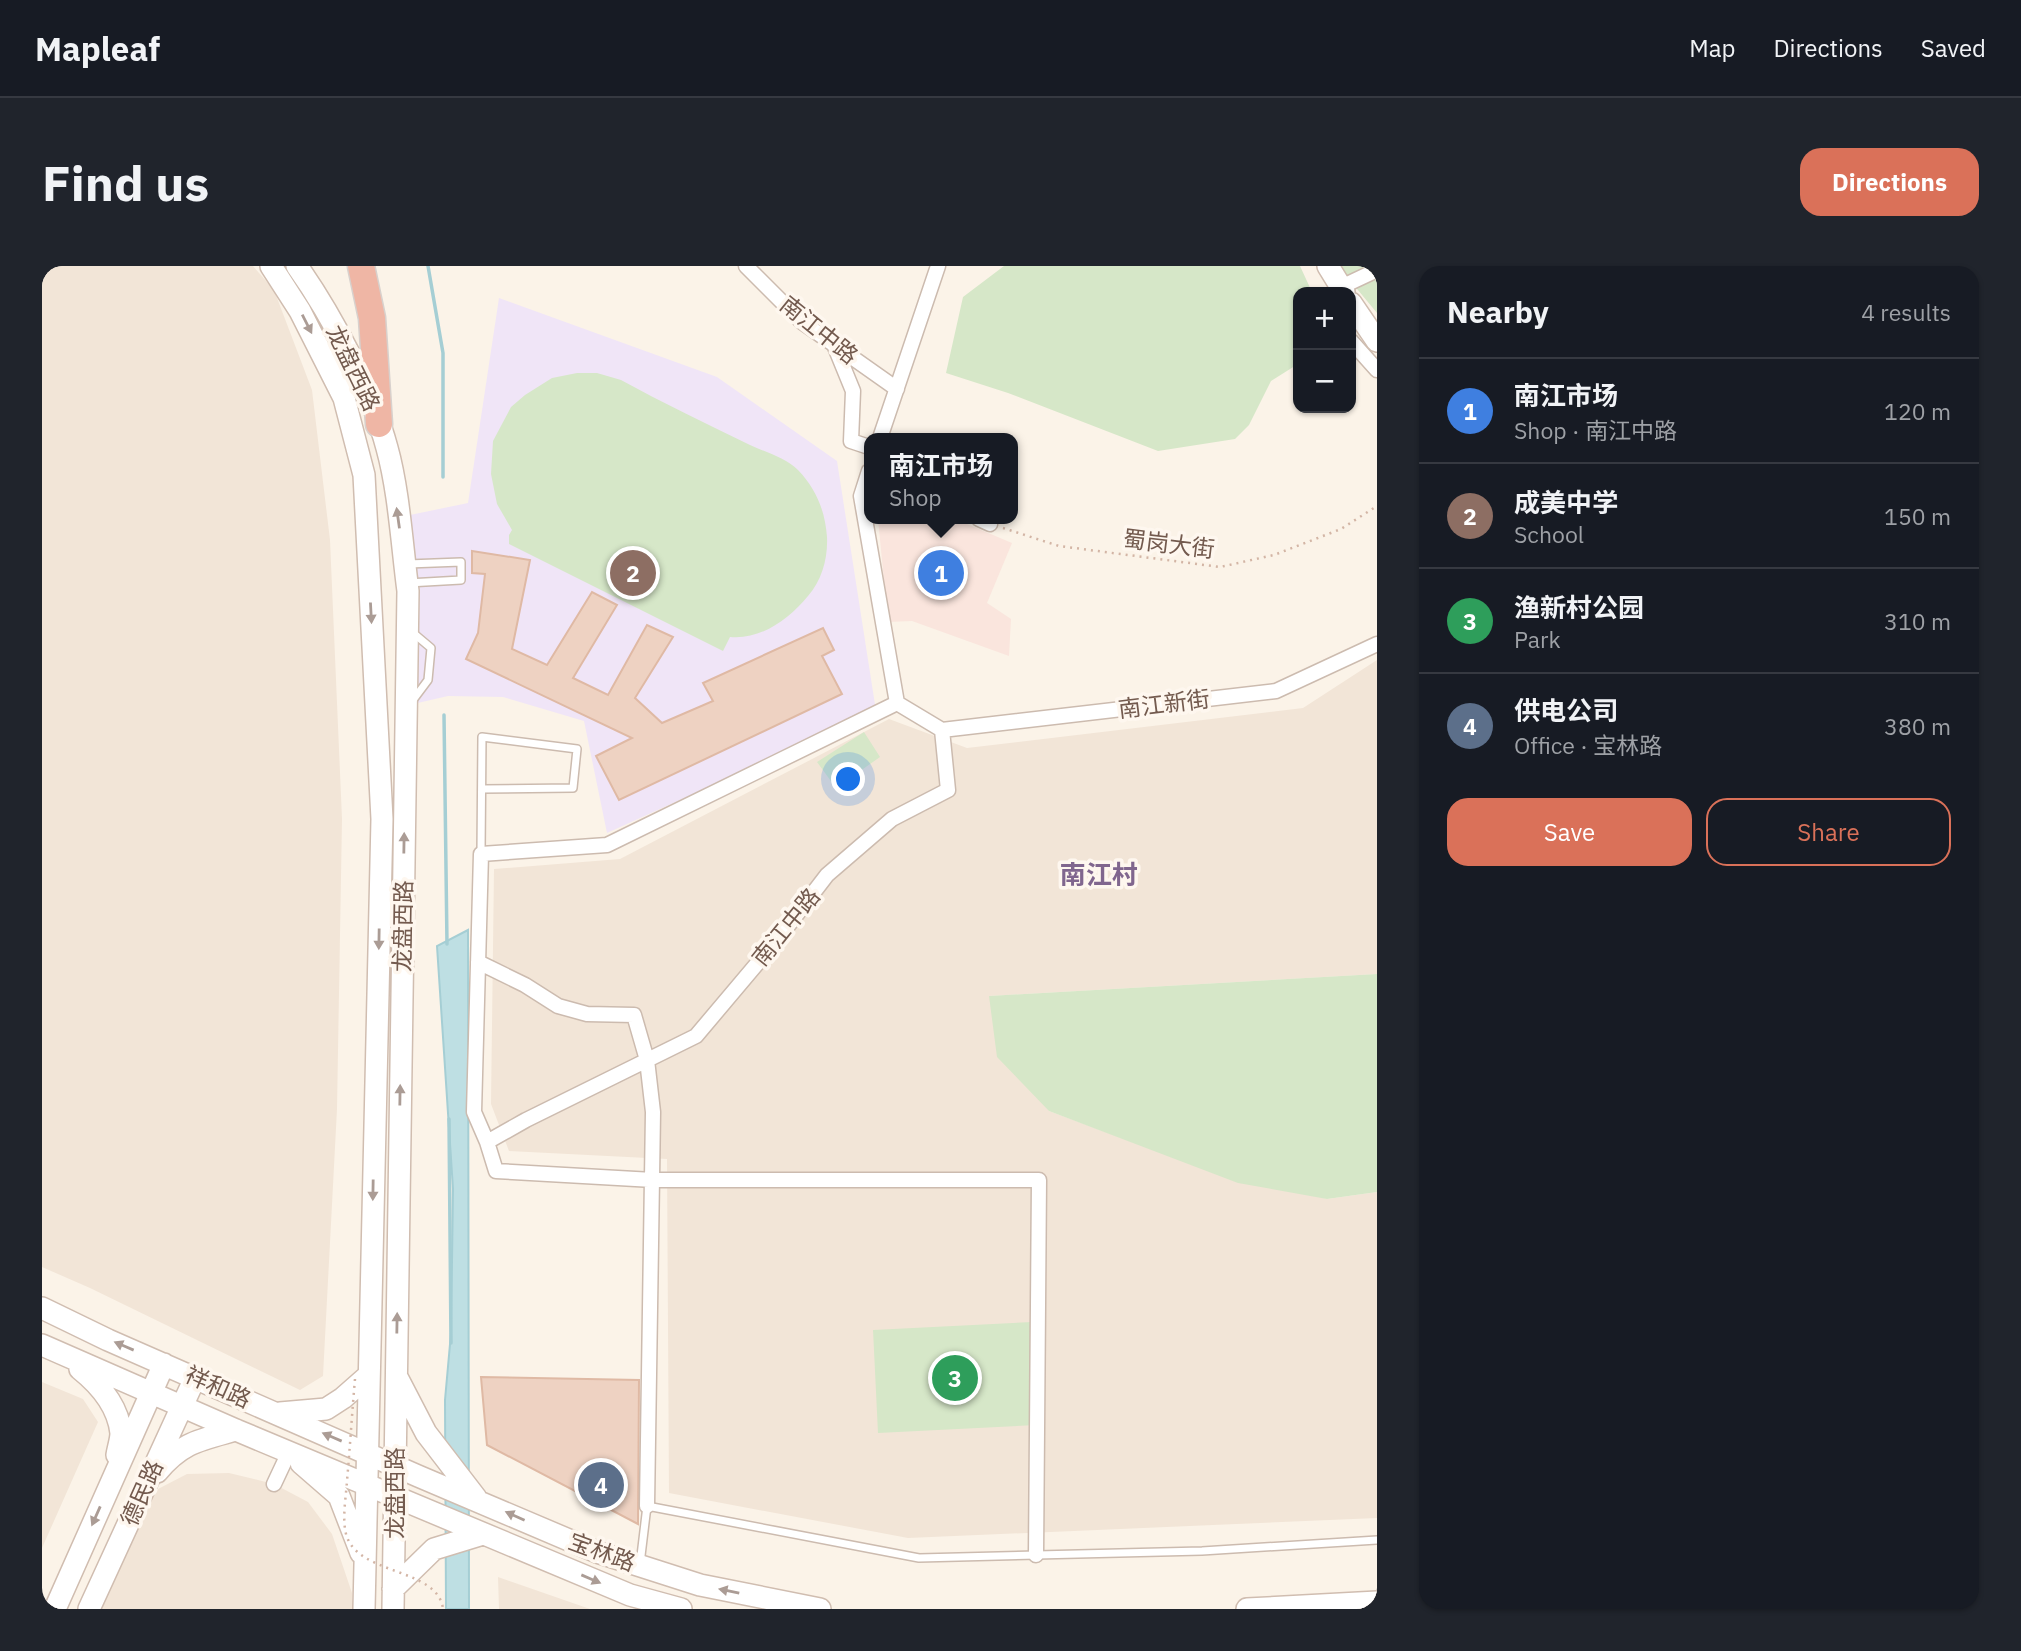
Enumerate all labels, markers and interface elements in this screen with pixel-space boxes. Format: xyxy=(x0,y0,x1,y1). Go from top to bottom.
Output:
text: Mapleaf xyxy=(35,27,160,70)
text: Map xyxy=(1689,32,1735,64)
text: Directions xyxy=(1773,32,1883,64)
text: Saved xyxy=(1921,32,1986,64)
button: Directions xyxy=(1800,148,1979,216)
text: Find us xyxy=(42,151,209,214)
map controls xyxy=(1293,287,1356,413)
button: + xyxy=(1293,287,1356,350)
street label: 南江中路 xyxy=(774,289,865,370)
text: Nearby xyxy=(1447,292,1549,331)
text: 4 results xyxy=(1861,297,1951,327)
one-way arrow xyxy=(301,314,312,334)
street label: 龙盘西路 xyxy=(320,320,388,415)
button: − xyxy=(1293,350,1356,413)
text: 南江市场 xyxy=(1514,378,1618,412)
text: 1 xyxy=(1463,396,1477,426)
text: 120 m xyxy=(1884,396,1951,426)
text: Shop · 南江中路 xyxy=(1514,415,1677,445)
popup xyxy=(864,433,1018,524)
text: 南江市场 xyxy=(889,448,993,482)
text: Shop xyxy=(889,482,942,512)
text: 成美中学 xyxy=(1514,485,1618,519)
text: 2 xyxy=(1463,501,1477,531)
text: 150 m xyxy=(1884,501,1951,531)
one-way arrow xyxy=(393,507,404,529)
text: School xyxy=(1514,519,1584,549)
street label: 蜀岗大街 xyxy=(1122,523,1217,564)
pin: 2 xyxy=(610,547,656,599)
pin: 1 xyxy=(918,547,964,599)
text: 渔新村公园 xyxy=(1514,590,1644,624)
one-way arrow xyxy=(366,603,377,625)
text: 3 xyxy=(1463,606,1477,636)
text: 310 m xyxy=(1884,606,1951,636)
text: Park xyxy=(1514,624,1561,654)
street label: 南江新街 xyxy=(1116,683,1211,724)
text: 供电公司 xyxy=(1514,693,1618,727)
text: 4 xyxy=(1463,711,1477,741)
text: 380 m xyxy=(1884,711,1951,741)
text: Office · 宝林路 xyxy=(1514,730,1662,760)
your location xyxy=(831,762,865,796)
button: Save xyxy=(1447,798,1692,866)
button: Share xyxy=(1706,798,1951,866)
one-way arrow xyxy=(398,832,410,854)
district label: 南江村 xyxy=(1060,857,1138,891)
street label: 龙盘西路 xyxy=(386,880,418,972)
street label: 南江中路 xyxy=(745,881,826,972)
one-way arrow xyxy=(373,928,385,950)
one-way arrow xyxy=(394,1084,406,1106)
one-way arrow xyxy=(367,1180,378,1202)
one-way arrow xyxy=(391,1311,403,1333)
one-way arrow xyxy=(114,1340,134,1352)
pin: 3 xyxy=(932,1352,978,1404)
street label: 祥和路 xyxy=(181,1358,256,1414)
one-way arrow xyxy=(322,1431,343,1442)
street label: 龙盘西路 xyxy=(379,1447,409,1539)
street label: 德民路 xyxy=(113,1455,169,1530)
pin: 4 xyxy=(578,1459,624,1511)
one-way arrow xyxy=(90,1505,101,1526)
one-way arrow xyxy=(504,1511,525,1522)
street label: 宝林路 xyxy=(565,1525,640,1577)
one-way arrow xyxy=(581,1573,602,1584)
one-way arrow xyxy=(718,1586,740,1597)

